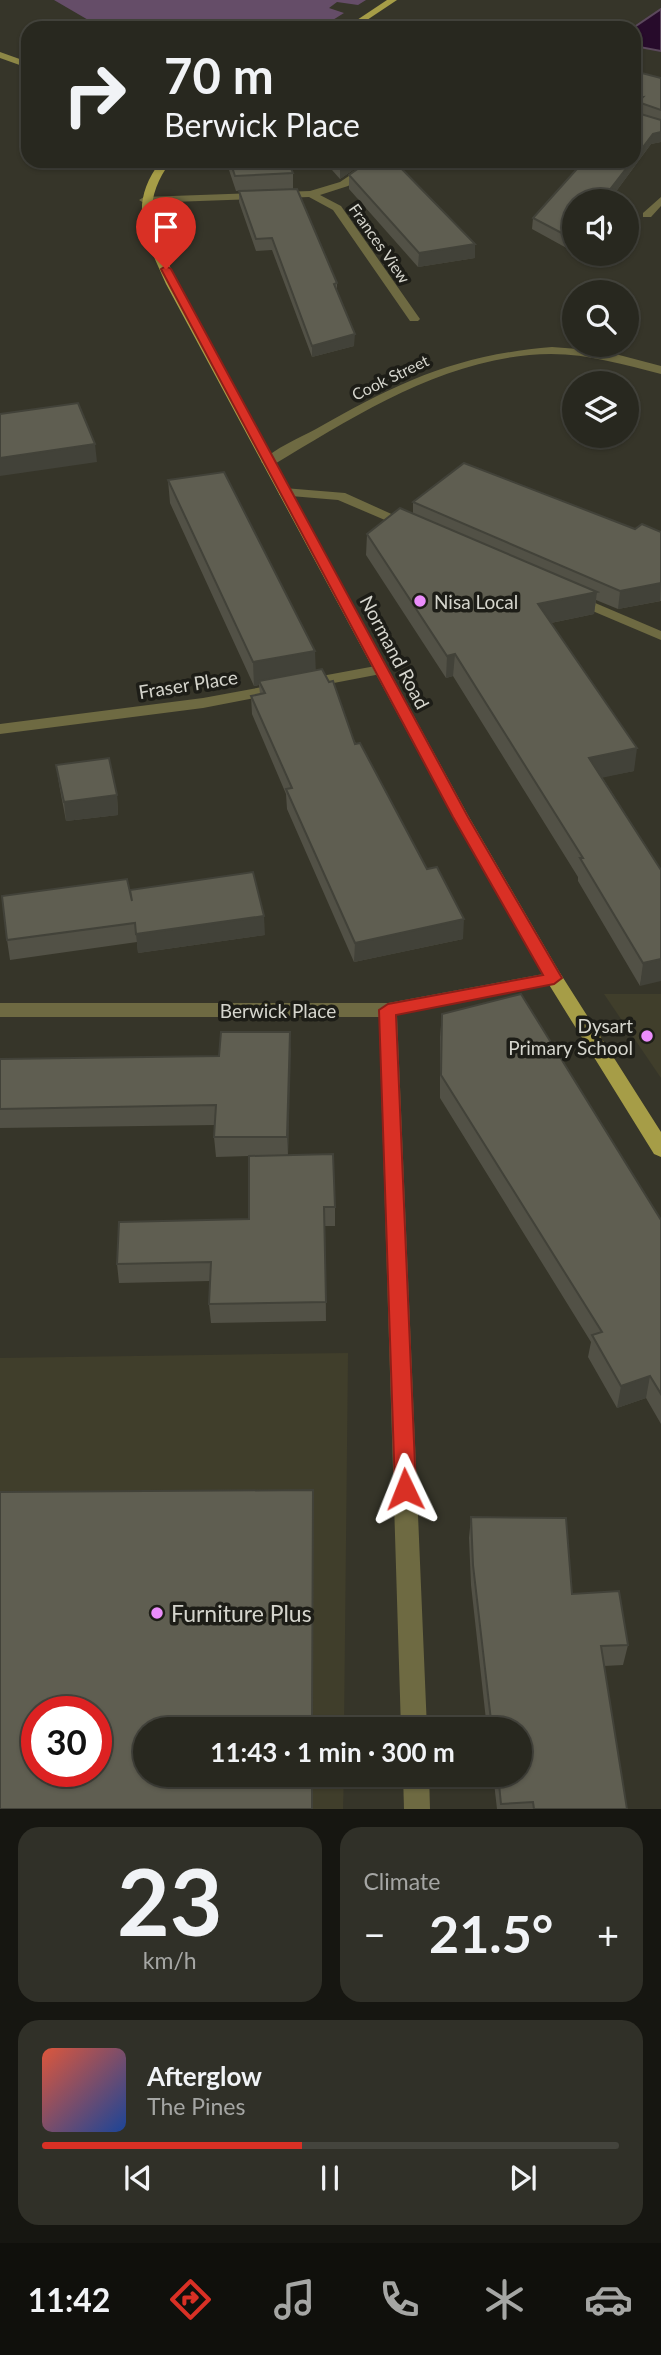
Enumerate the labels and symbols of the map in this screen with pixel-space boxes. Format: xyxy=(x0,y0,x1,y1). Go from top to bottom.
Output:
pin xyxy=(136,197,196,269)
street label: Frances View xyxy=(346,199,415,287)
street label: Cook Street xyxy=(349,350,432,404)
place label: Nisa Local xyxy=(434,590,518,613)
street label: Normand Road xyxy=(355,591,435,713)
marker: Nisa Local xyxy=(412,593,428,609)
street label: Fraser Place xyxy=(137,665,239,703)
street label: Berwick Place xyxy=(220,999,336,1022)
place label: Dysart Primary School xyxy=(508,1014,633,1059)
marker: Dysart Primary School xyxy=(639,1028,655,1044)
position arrow xyxy=(368,1452,442,1526)
place label: Furniture Plus xyxy=(171,1599,312,1627)
marker: Furniture Plus xyxy=(149,1605,165,1621)
speed limit sign: 30 xyxy=(21,1696,112,1787)

